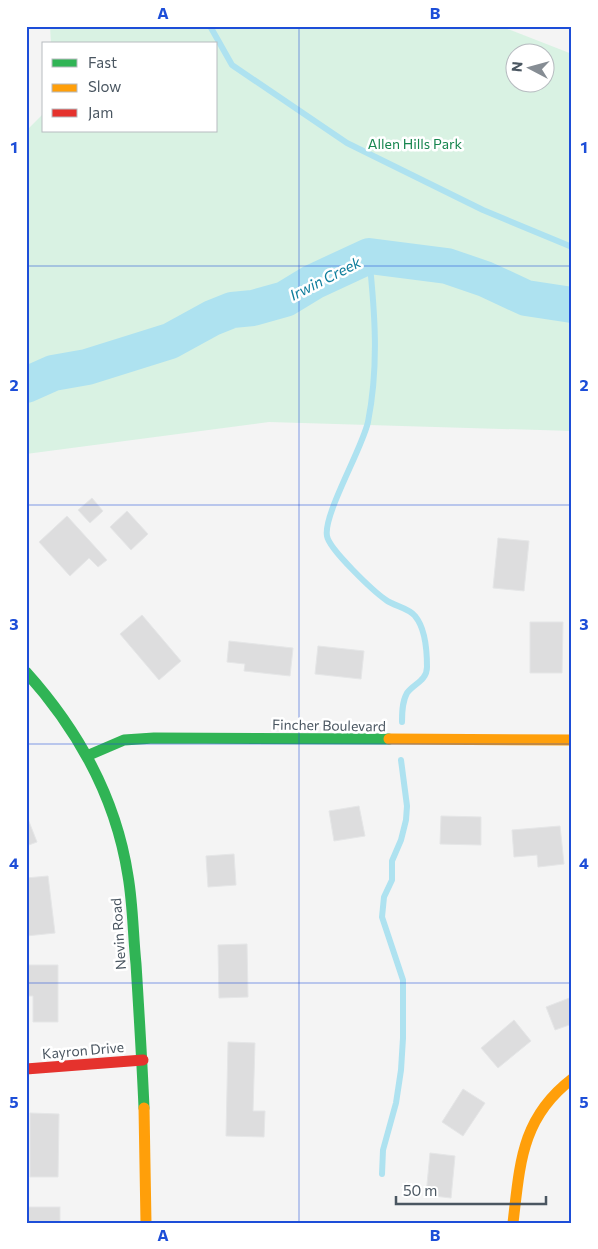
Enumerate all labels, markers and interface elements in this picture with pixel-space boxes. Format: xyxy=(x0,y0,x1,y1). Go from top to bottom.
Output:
text: A xyxy=(157,3,169,22)
text: B xyxy=(430,3,441,22)
legend xyxy=(42,42,218,132)
north arrow xyxy=(506,42,556,92)
text: Fast xyxy=(88,53,117,71)
text: N xyxy=(508,60,526,73)
text: Slow xyxy=(88,77,121,95)
text: Jam xyxy=(88,103,113,121)
park label: Allen Hills Park xyxy=(368,135,463,152)
text: 1 xyxy=(10,137,18,156)
text: 1 xyxy=(580,137,588,156)
water label: Irwin Creek xyxy=(286,252,364,304)
text: 2 xyxy=(9,375,19,394)
text: 2 xyxy=(579,375,589,394)
text: 3 xyxy=(9,614,19,633)
text: 3 xyxy=(579,614,589,633)
street label: Fincher Boulevard xyxy=(272,716,386,734)
text: 4 xyxy=(9,853,19,872)
text: 4 xyxy=(579,853,589,872)
street label: Nevin Road xyxy=(107,898,129,970)
street label: Kayron Drive xyxy=(41,1038,125,1062)
text: 5 xyxy=(9,1092,19,1111)
text: 5 xyxy=(579,1092,589,1111)
scale bar xyxy=(396,1174,546,1206)
text: 50 m xyxy=(403,1181,437,1199)
text: A xyxy=(157,1225,169,1244)
text: B xyxy=(430,1225,441,1244)

